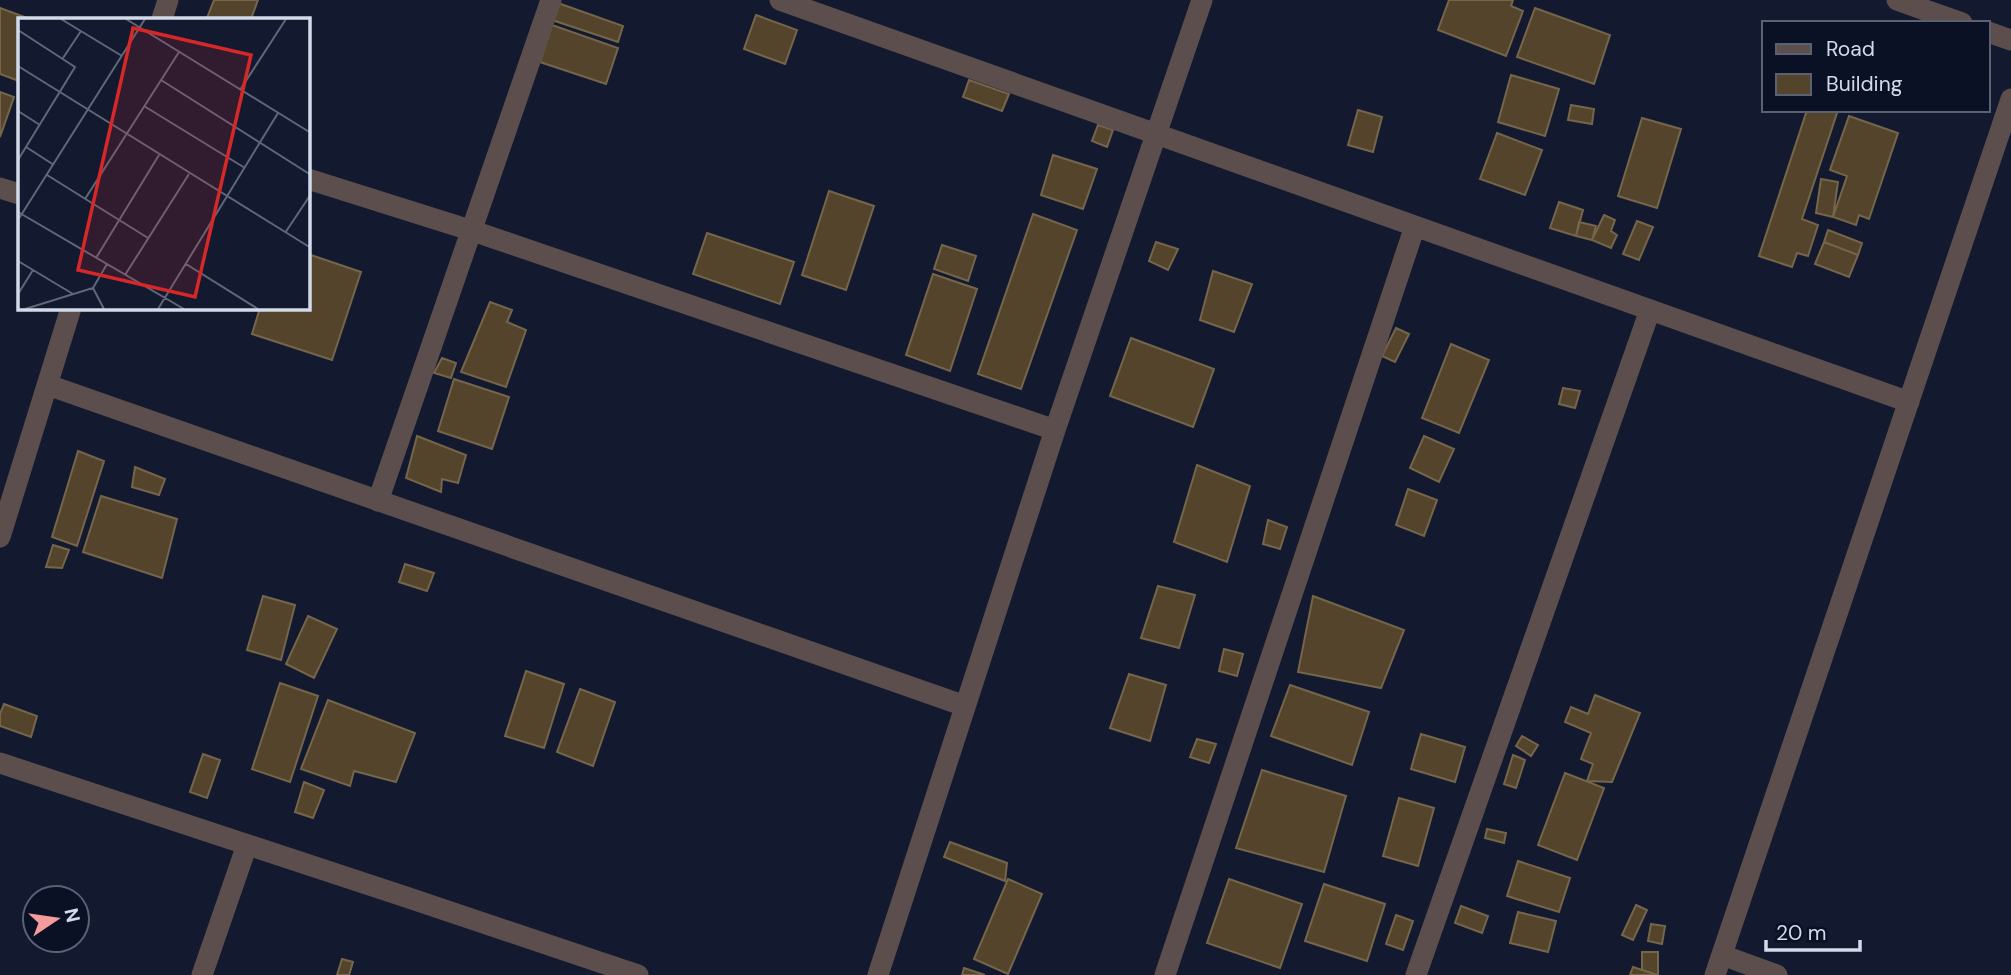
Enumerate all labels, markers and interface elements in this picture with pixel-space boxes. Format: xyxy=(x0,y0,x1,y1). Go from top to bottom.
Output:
inset map xyxy=(18,18,310,310)
legend xyxy=(1762,21,1990,112)
text: Road xyxy=(1826,35,1875,63)
text: Building xyxy=(1826,70,1903,98)
north arrow xyxy=(21,884,91,954)
text: N xyxy=(58,906,86,925)
scale bar xyxy=(1766,908,1860,952)
text: 20 m xyxy=(1776,919,1827,947)

